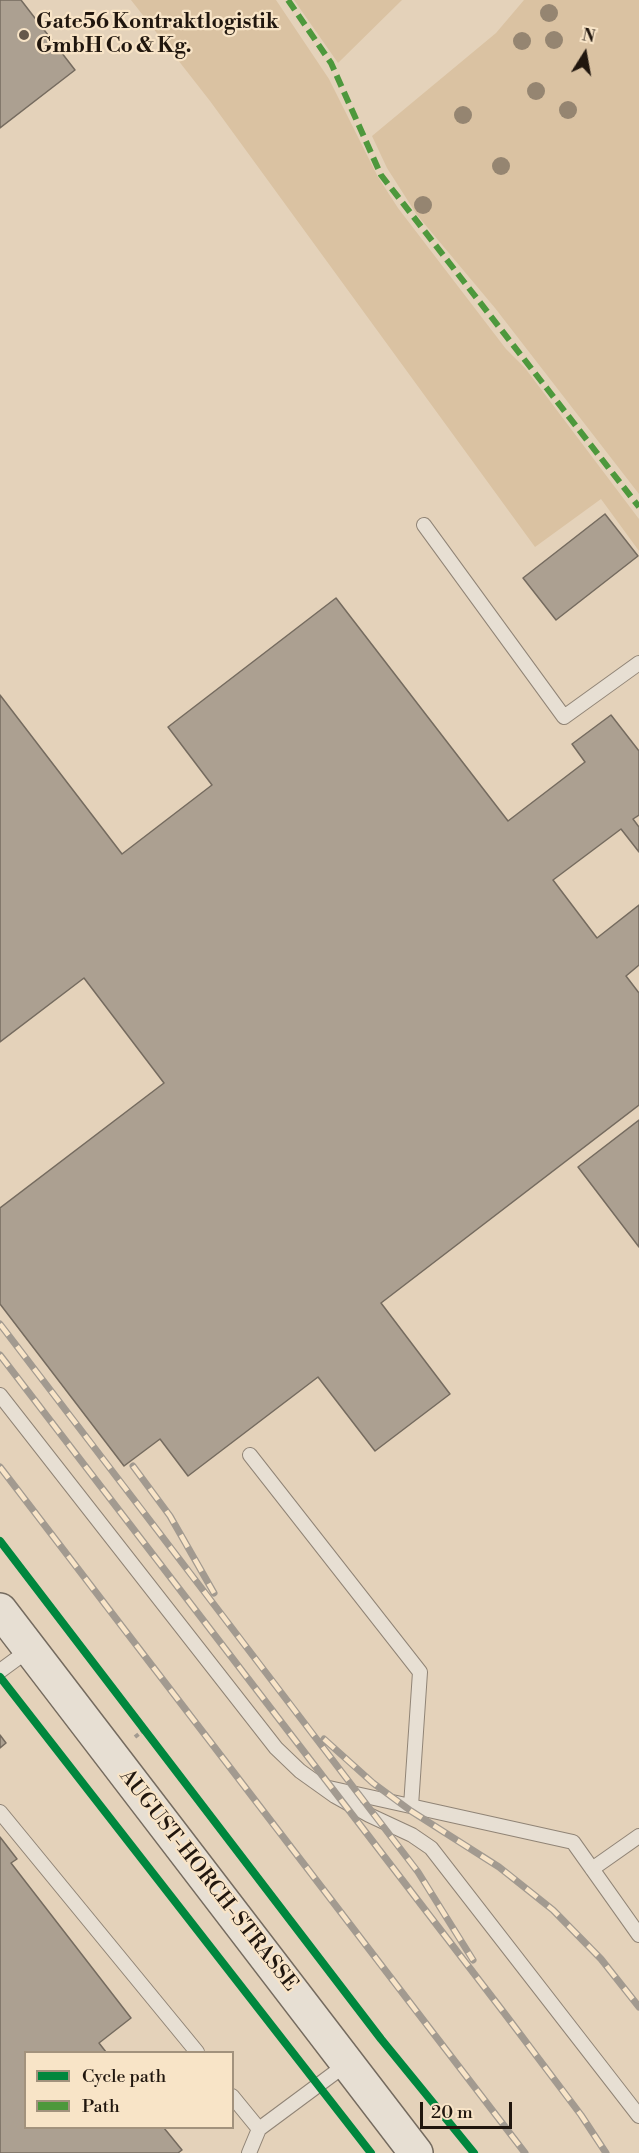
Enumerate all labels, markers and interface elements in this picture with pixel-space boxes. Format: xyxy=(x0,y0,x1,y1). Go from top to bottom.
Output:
place label: Gate56 Kontraktlogistik GmbH Co & Kg. xyxy=(36,10,279,60)
north arrow xyxy=(555,24,615,84)
text: N xyxy=(580,25,597,47)
marker: Gate56 Kontraktlogistik GmbH Co & Kg. xyxy=(17,28,31,42)
street label: AUGUST-HORCH-STRASSE xyxy=(114,1765,302,1997)
legend xyxy=(24,2051,234,2129)
text: Cycle path xyxy=(82,2065,166,2088)
scale bar xyxy=(423,2090,514,2128)
text: Path xyxy=(82,2095,120,2118)
text: 20 m xyxy=(431,2101,473,2124)

